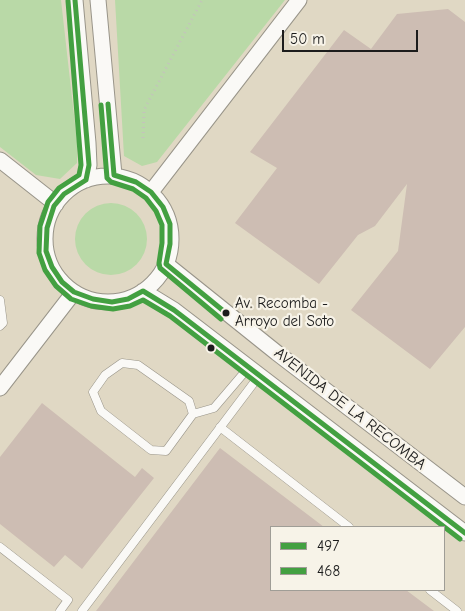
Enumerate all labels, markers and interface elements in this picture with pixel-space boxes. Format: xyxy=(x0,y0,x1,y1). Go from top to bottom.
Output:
scale bar xyxy=(285,20,421,52)
text: 50 m xyxy=(290,30,325,48)
place label: Av. Recomba - Arroyo del Soto xyxy=(235,295,334,330)
marker: Av. Recomba - Arroyo del Soto xyxy=(221,308,231,318)
unlabelled marker xyxy=(206,343,216,353)
street label: AVENIDA DE LA RECOMBA xyxy=(270,344,430,474)
legend xyxy=(270,526,445,591)
text: 497 xyxy=(317,537,339,555)
text: 468 xyxy=(317,562,340,580)

